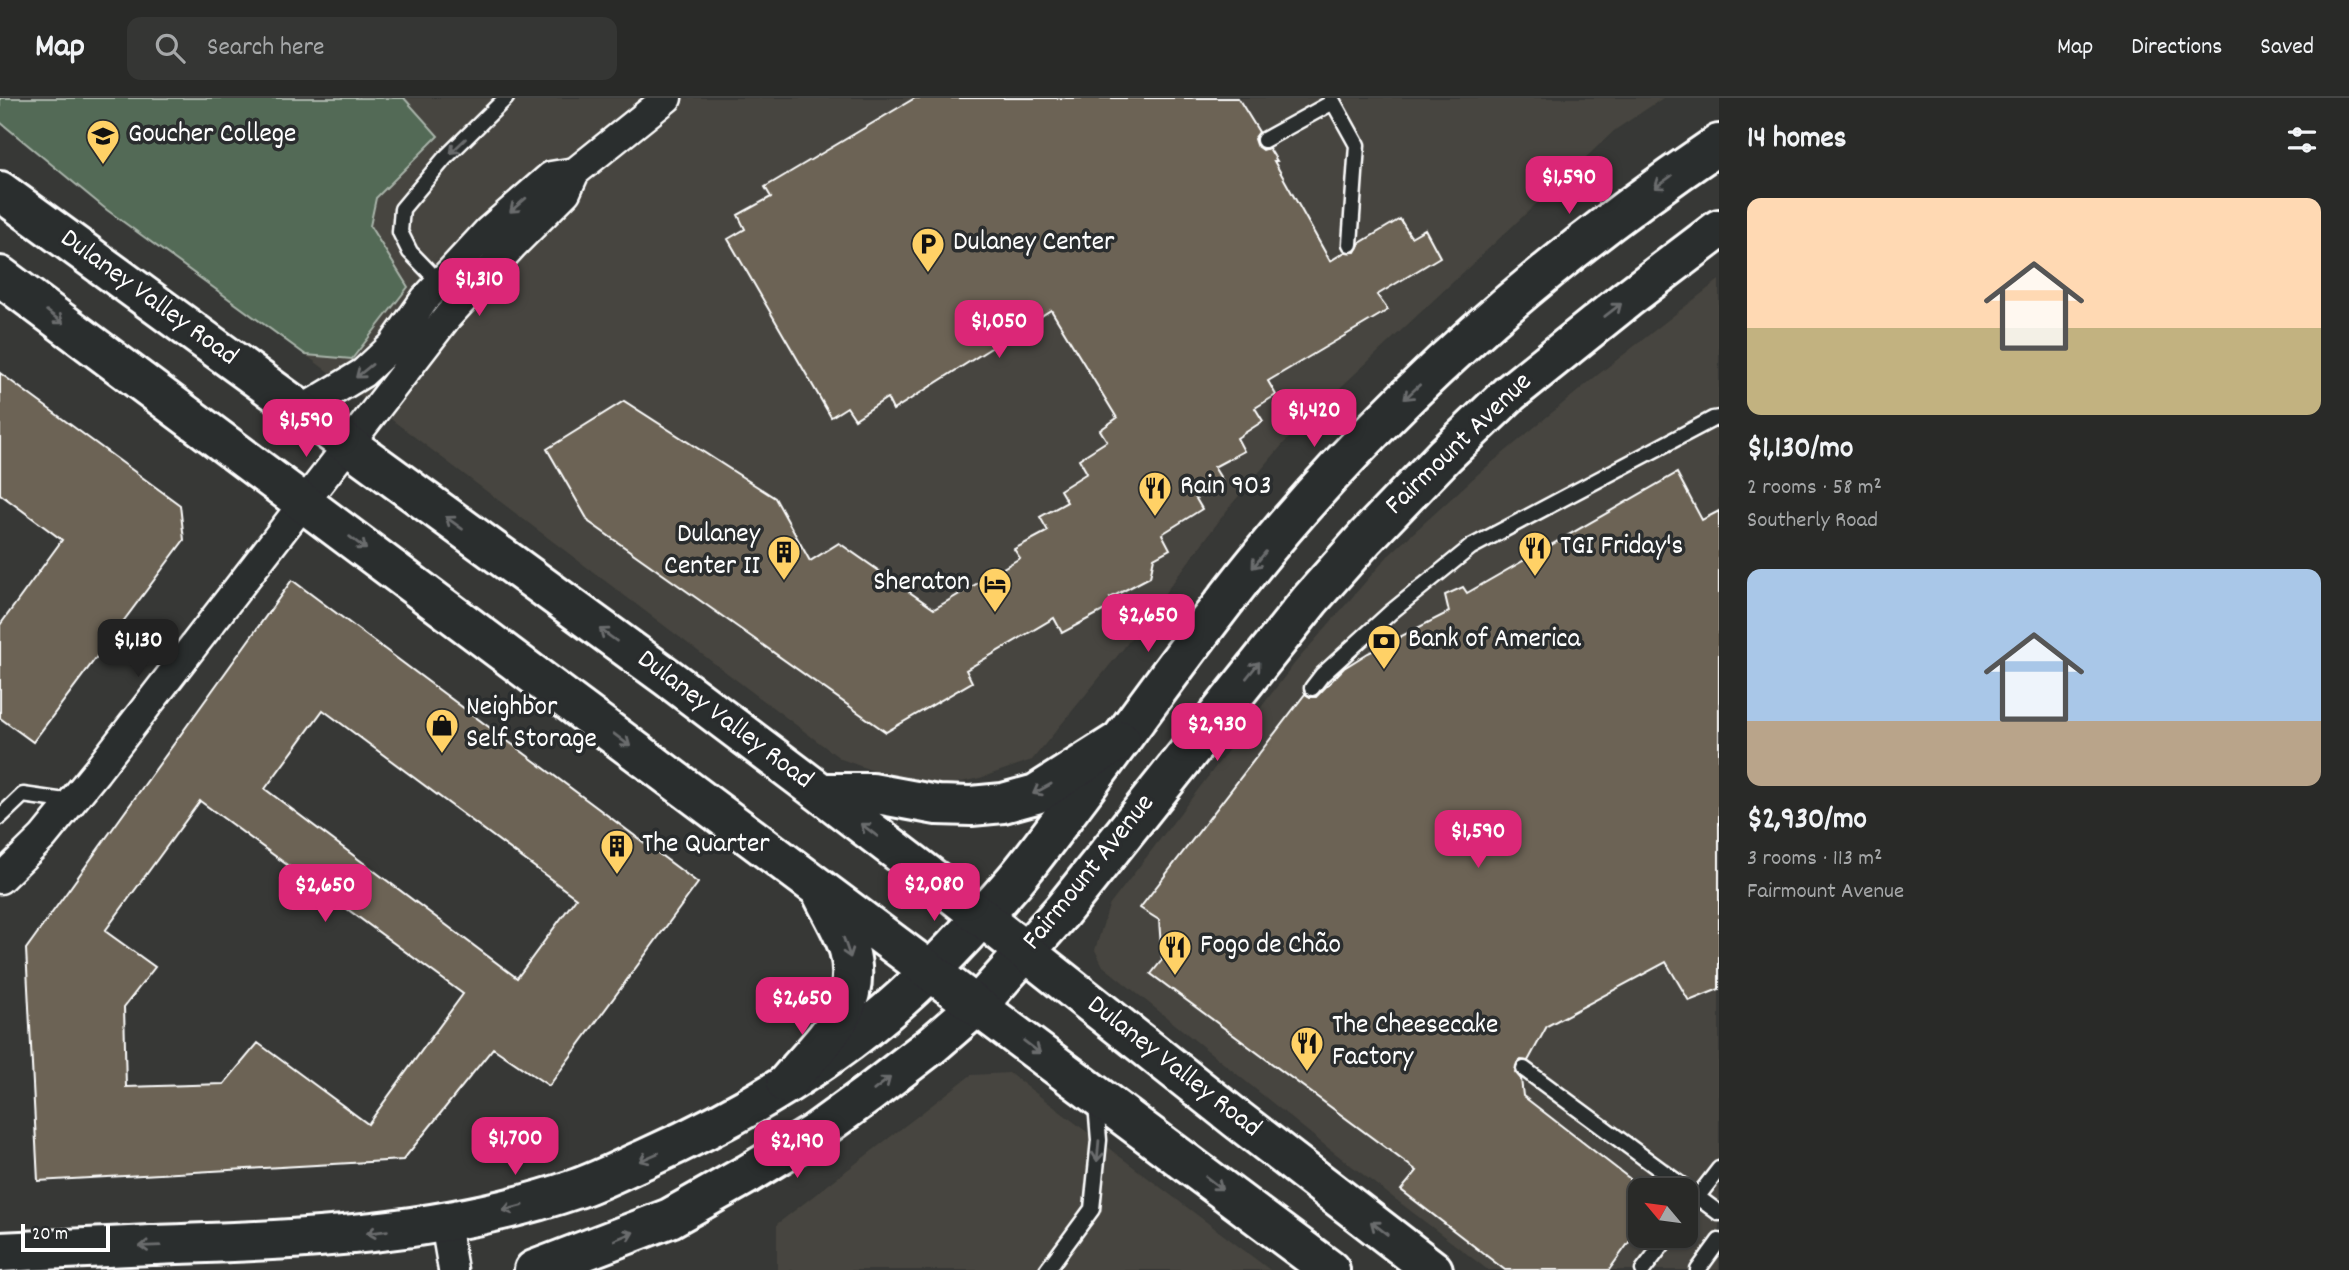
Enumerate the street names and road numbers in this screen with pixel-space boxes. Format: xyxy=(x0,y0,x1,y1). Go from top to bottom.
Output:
street label: Dulaney Valley Road xyxy=(51,221,245,377)
street label: Fairmount Avenue xyxy=(1377,364,1543,526)
street label: Dulaney Valley Road xyxy=(627,641,821,801)
street label: Fairmount Avenue xyxy=(1014,786,1166,960)
street label: Dulaney Valley Road xyxy=(1077,987,1269,1149)

